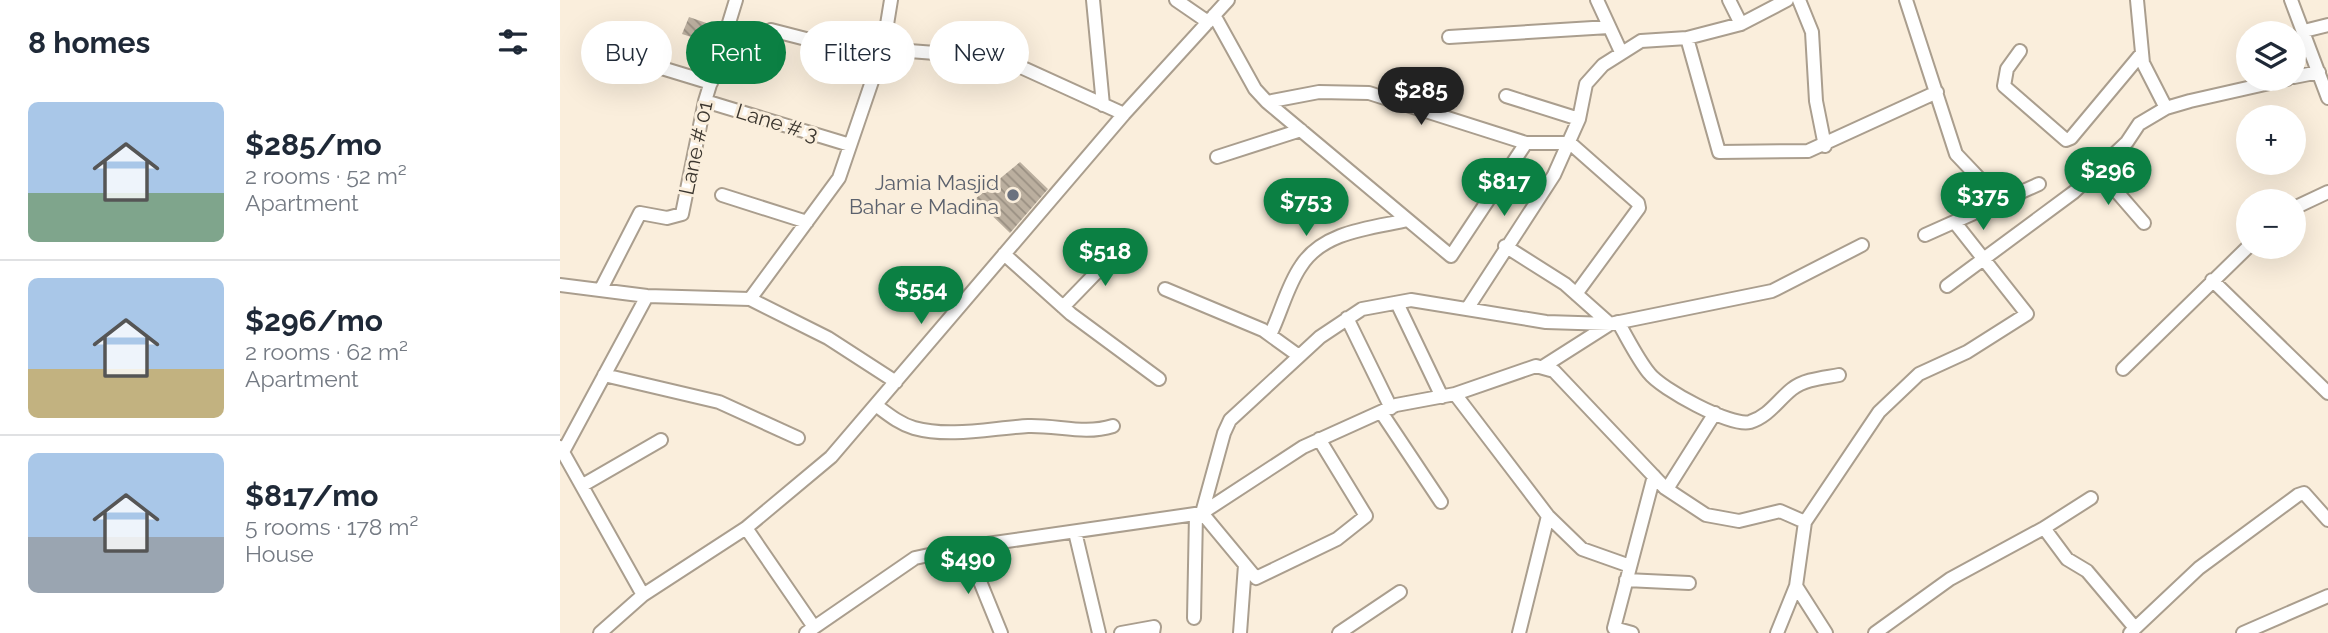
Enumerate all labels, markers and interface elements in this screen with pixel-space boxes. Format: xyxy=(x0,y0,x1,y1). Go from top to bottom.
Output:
chip: Buy xyxy=(581,21,672,84)
chip: Rent xyxy=(686,21,786,84)
chip: Filters xyxy=(800,21,915,84)
chip: New xyxy=(929,21,1029,84)
map controls xyxy=(2236,21,2306,259)
button: layers xyxy=(2236,21,2306,91)
icon: filters xyxy=(494,23,532,61)
text: 8 homes xyxy=(28,25,150,60)
pin: $285 xyxy=(1380,68,1462,127)
text: $285 xyxy=(1394,76,1448,103)
street label: Lane # 3 xyxy=(733,98,821,147)
street label: Lane # 01 xyxy=(673,99,718,197)
button: + xyxy=(2236,105,2306,175)
text: $285/mo xyxy=(245,127,382,162)
icon: home xyxy=(84,130,168,214)
pin: $296 xyxy=(2067,148,2149,207)
text: $296 xyxy=(2080,156,2136,183)
pin: $817 xyxy=(1463,158,1545,218)
text: 2 rooms · 52 m² xyxy=(245,162,407,189)
text: $817 xyxy=(1478,167,1530,194)
place label: Jamia Masjid Bahar e Madina xyxy=(849,170,999,219)
pin: $375 xyxy=(1942,173,2024,232)
pin: $753 xyxy=(1265,178,1347,238)
text: $375 xyxy=(1957,181,2009,208)
marker: Jamia Masjid Bahar e Madina xyxy=(1005,187,1021,203)
text: $753 xyxy=(1280,187,1332,214)
text: Apartment xyxy=(245,189,359,216)
button: − xyxy=(2236,189,2306,259)
pin: $518 xyxy=(1064,229,1146,288)
text: $518 xyxy=(1079,237,1131,264)
pin: $554 xyxy=(880,266,962,326)
text: $554 xyxy=(894,275,948,302)
text: $296/mo xyxy=(245,303,383,338)
icon: home xyxy=(84,306,168,390)
text: 2 rooms · 62 m² xyxy=(245,338,408,365)
text: Apartment xyxy=(245,365,359,392)
text: $817/mo xyxy=(245,478,378,513)
icon: home xyxy=(84,481,168,565)
text: 5 rooms · 178 m² xyxy=(245,513,418,540)
pin: $490 xyxy=(927,536,1009,596)
text: House xyxy=(245,540,314,567)
text: $490 xyxy=(940,545,996,572)

